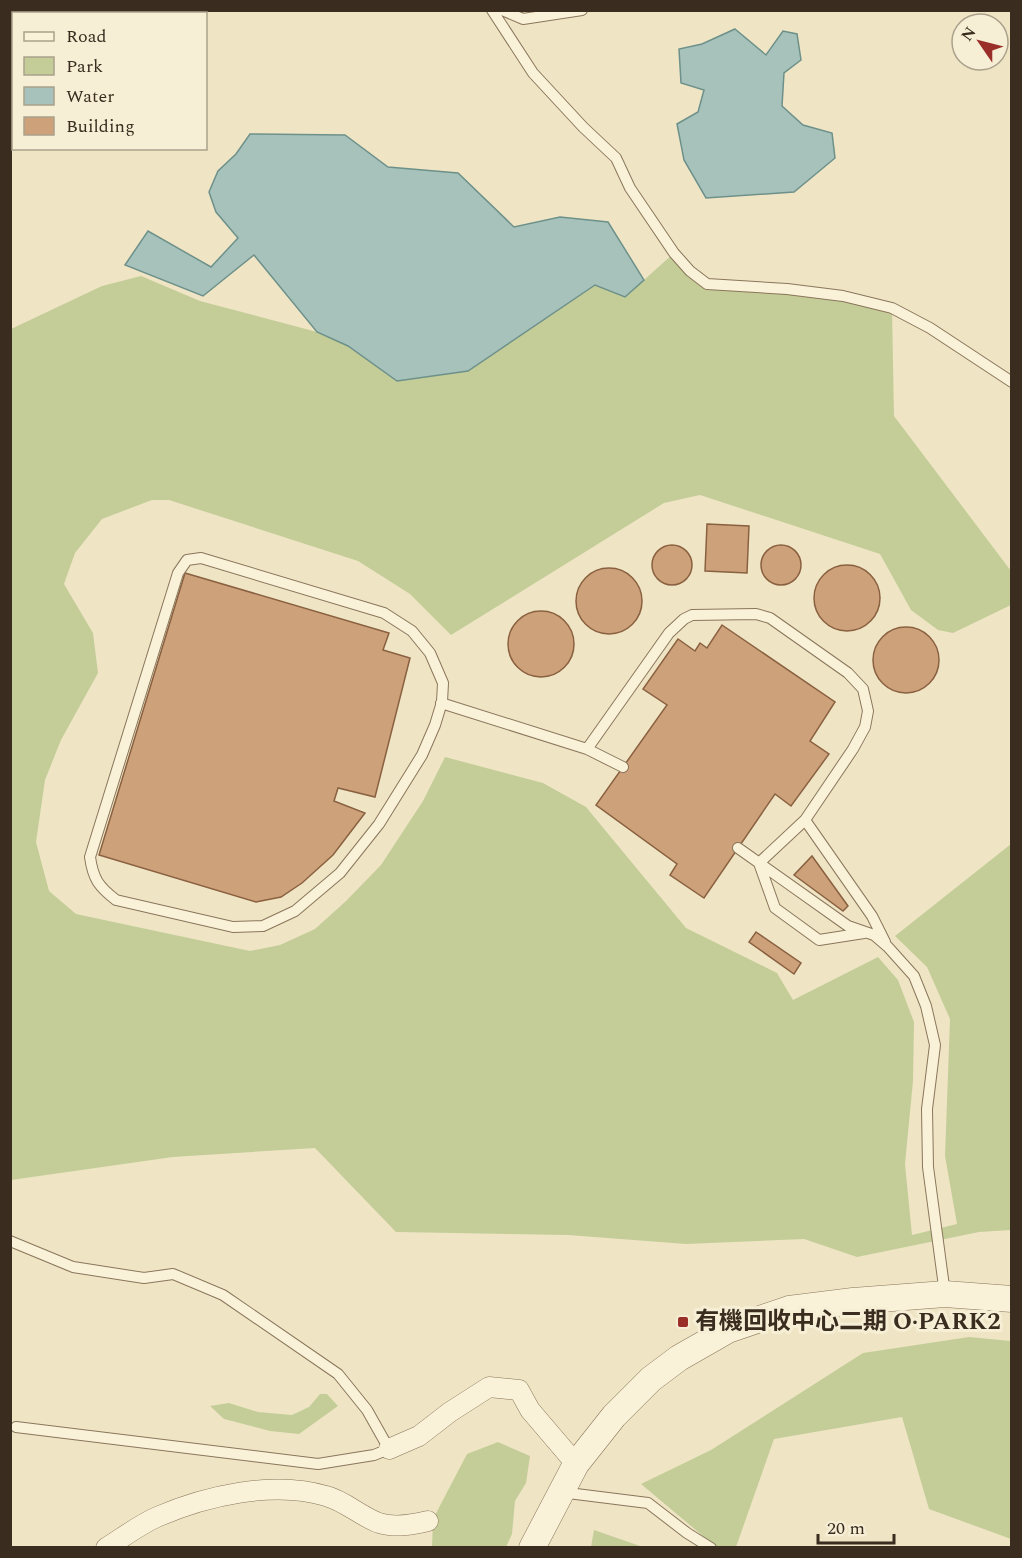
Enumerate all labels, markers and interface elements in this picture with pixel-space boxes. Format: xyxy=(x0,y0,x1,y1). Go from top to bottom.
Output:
legend xyxy=(12,12,207,150)
north arrow xyxy=(950,12,1010,72)
text: N xyxy=(955,22,982,46)
text: Road xyxy=(66,23,107,50)
text: Park xyxy=(66,53,103,80)
text: Water xyxy=(66,83,114,110)
text: Building xyxy=(66,113,135,140)
place label: 有機回收中心二期 O·PARK2 xyxy=(695,1304,1001,1340)
marker: 有機回收中心二期 O·PARK2 xyxy=(676,1315,690,1329)
scale bar xyxy=(818,1507,894,1545)
text: 20 m xyxy=(827,1515,865,1542)

